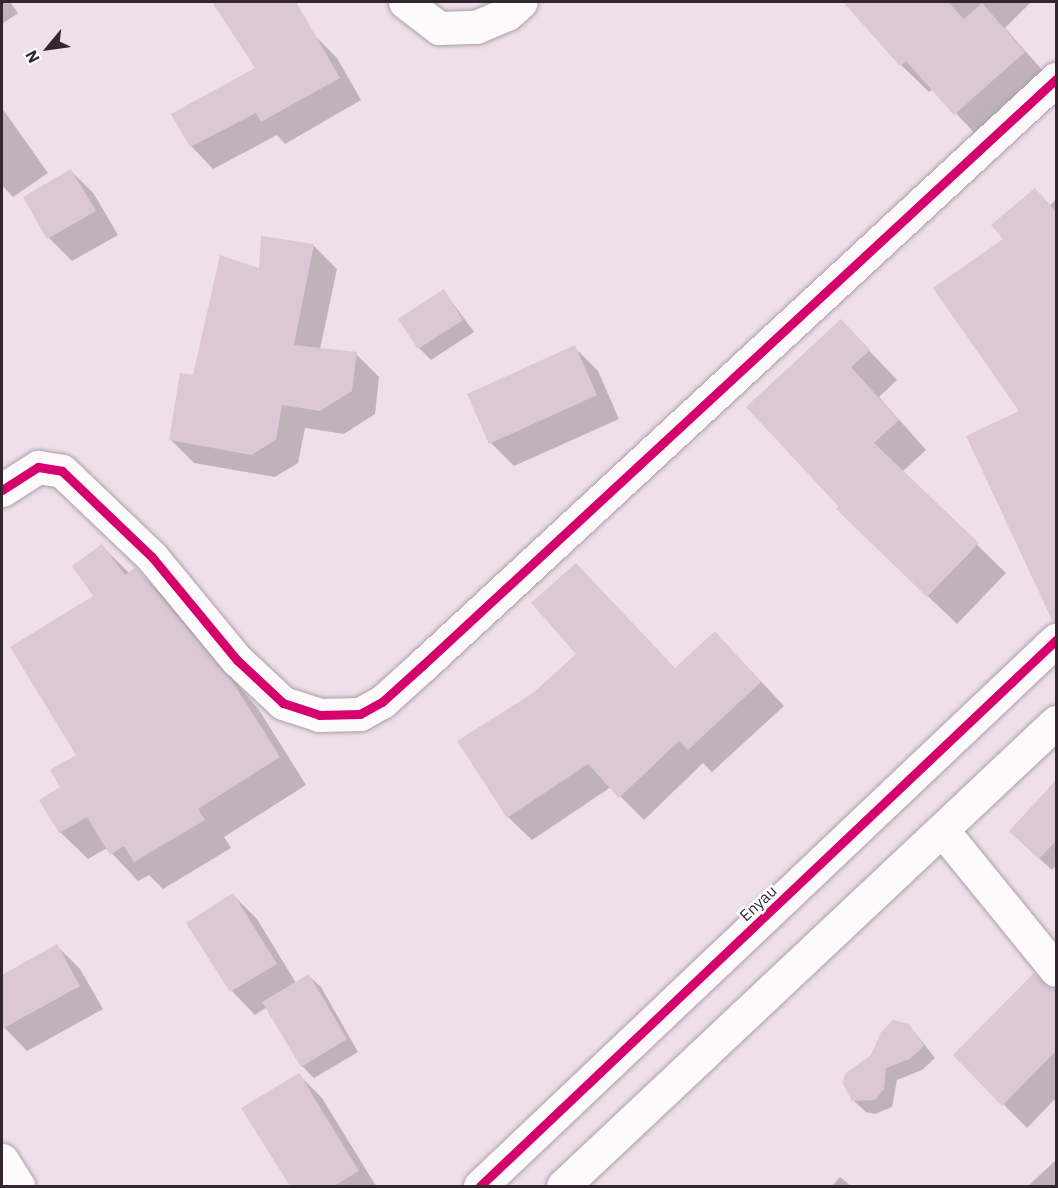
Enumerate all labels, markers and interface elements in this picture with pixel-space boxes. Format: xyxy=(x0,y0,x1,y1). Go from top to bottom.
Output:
north arrow xyxy=(18,18,78,78)
text: N xyxy=(21,47,44,67)
street label: Enyau xyxy=(735,881,781,925)

